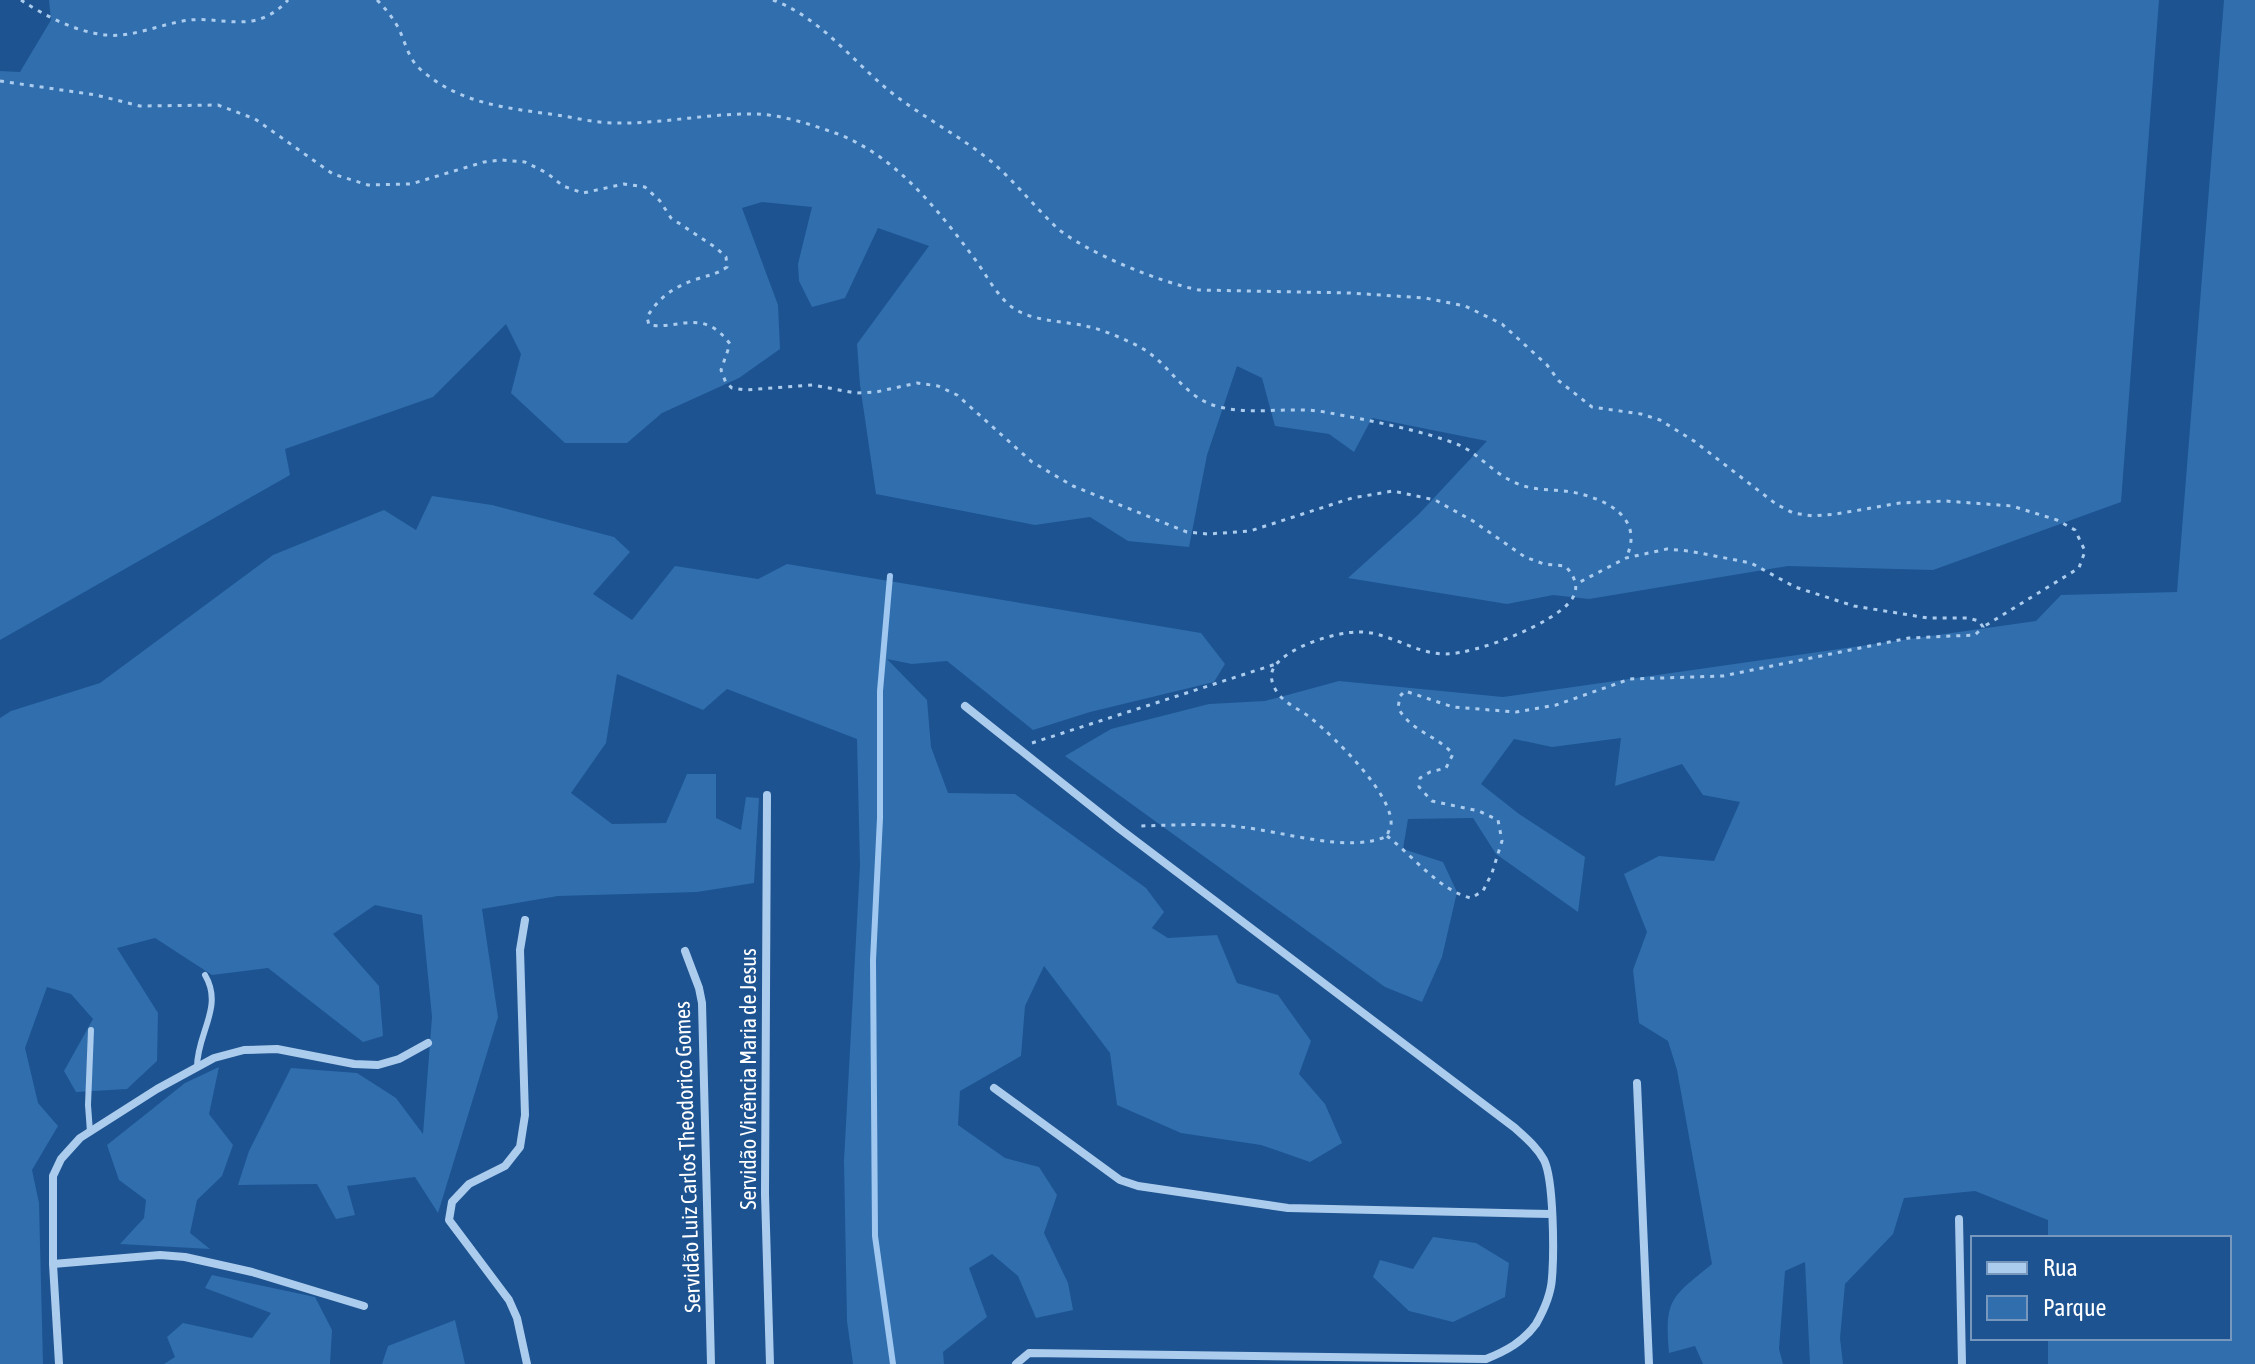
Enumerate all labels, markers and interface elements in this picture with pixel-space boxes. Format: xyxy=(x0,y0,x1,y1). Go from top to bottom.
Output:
street label: Servidão Vicência Maria de Jesus xyxy=(735,948,761,1210)
street label: Servidão Luiz Carlos Theodorico Gomes xyxy=(669,1000,705,1313)
legend xyxy=(1971,1236,2231,1340)
text: Rua xyxy=(2043,1254,2078,1281)
text: Parque xyxy=(2043,1294,2106,1321)

